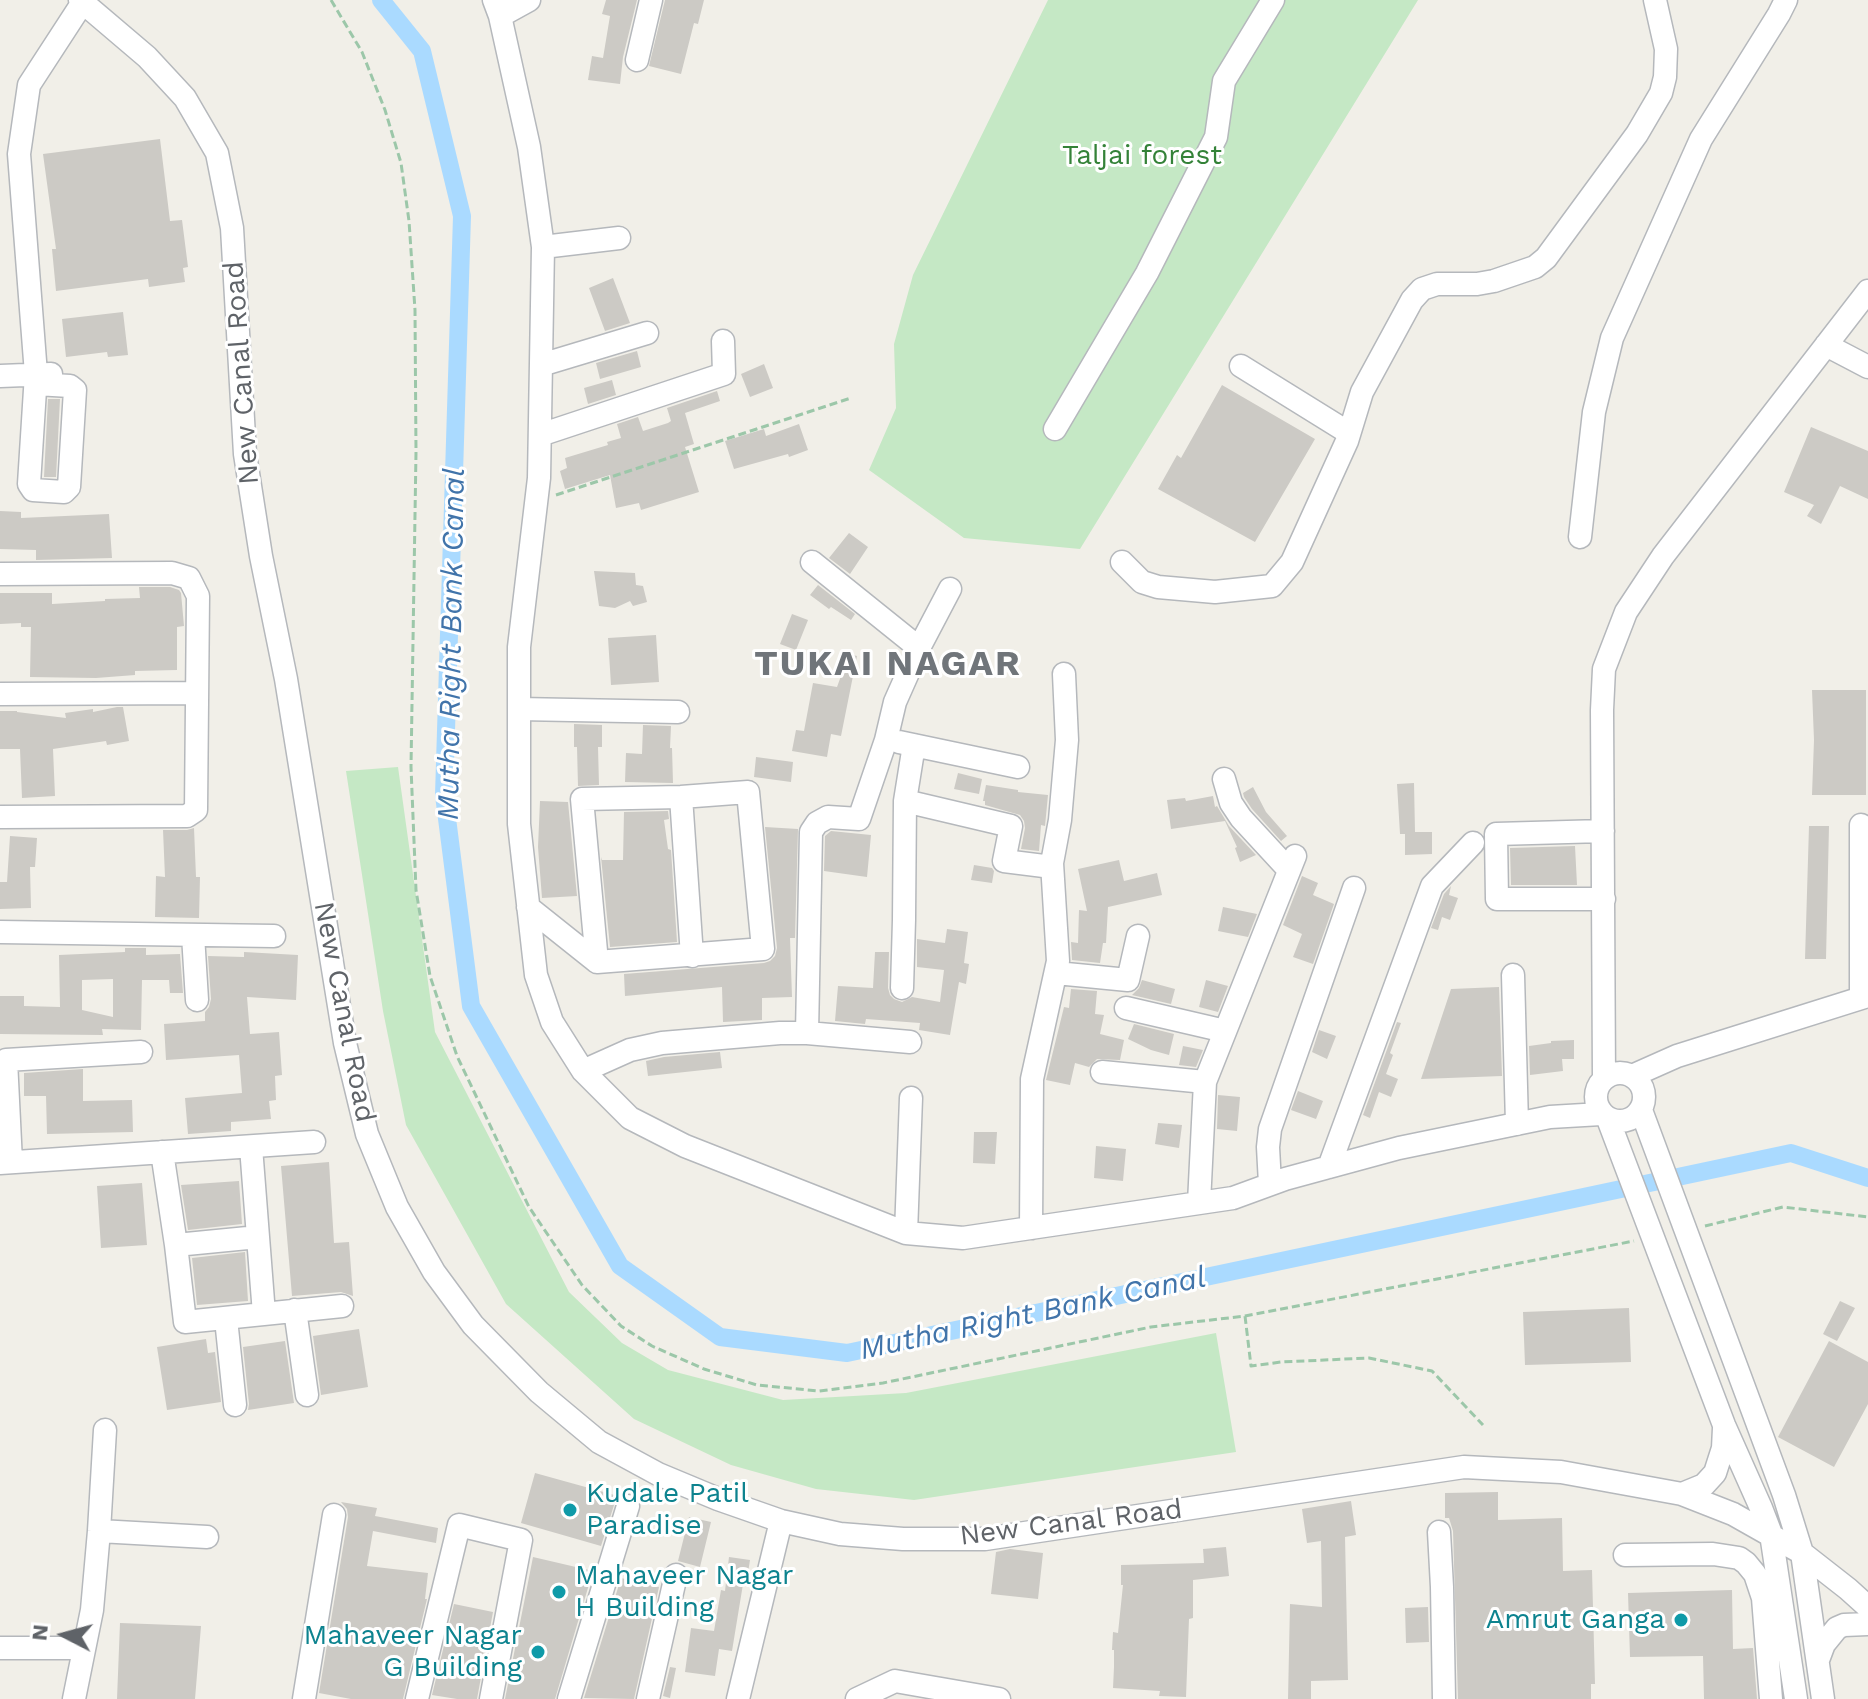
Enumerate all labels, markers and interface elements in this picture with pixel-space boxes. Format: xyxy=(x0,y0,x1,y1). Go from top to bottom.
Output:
park label: Taljai forest xyxy=(1062,139,1222,173)
street label: New Canal Road xyxy=(217,260,267,486)
water label: Mutha Right Bank Canal xyxy=(431,467,473,821)
district label: TUKAI NAGAR xyxy=(754,642,1022,686)
street label: New Canal Road xyxy=(306,899,382,1125)
water label: Mutha Right Bank Canal xyxy=(857,1260,1209,1368)
place label: Kudale Patil Paradise xyxy=(586,1477,749,1543)
street label: New Canal Road xyxy=(958,1493,1184,1553)
marker: Kudale Patil Paradise xyxy=(561,1501,579,1519)
place label: Mahaveer Nagar H Building xyxy=(575,1559,794,1625)
marker: Mahaveer Nagar H Building xyxy=(550,1583,568,1601)
north arrow xyxy=(24,1595,104,1675)
place label: Amrut Ganga xyxy=(1486,1603,1665,1637)
marker: Amrut Ganga xyxy=(1672,1611,1690,1629)
place label: Mahaveer Nagar G Building xyxy=(303,1619,522,1685)
text: N xyxy=(26,1623,53,1642)
marker: Mahaveer Nagar G Building xyxy=(529,1643,547,1661)

